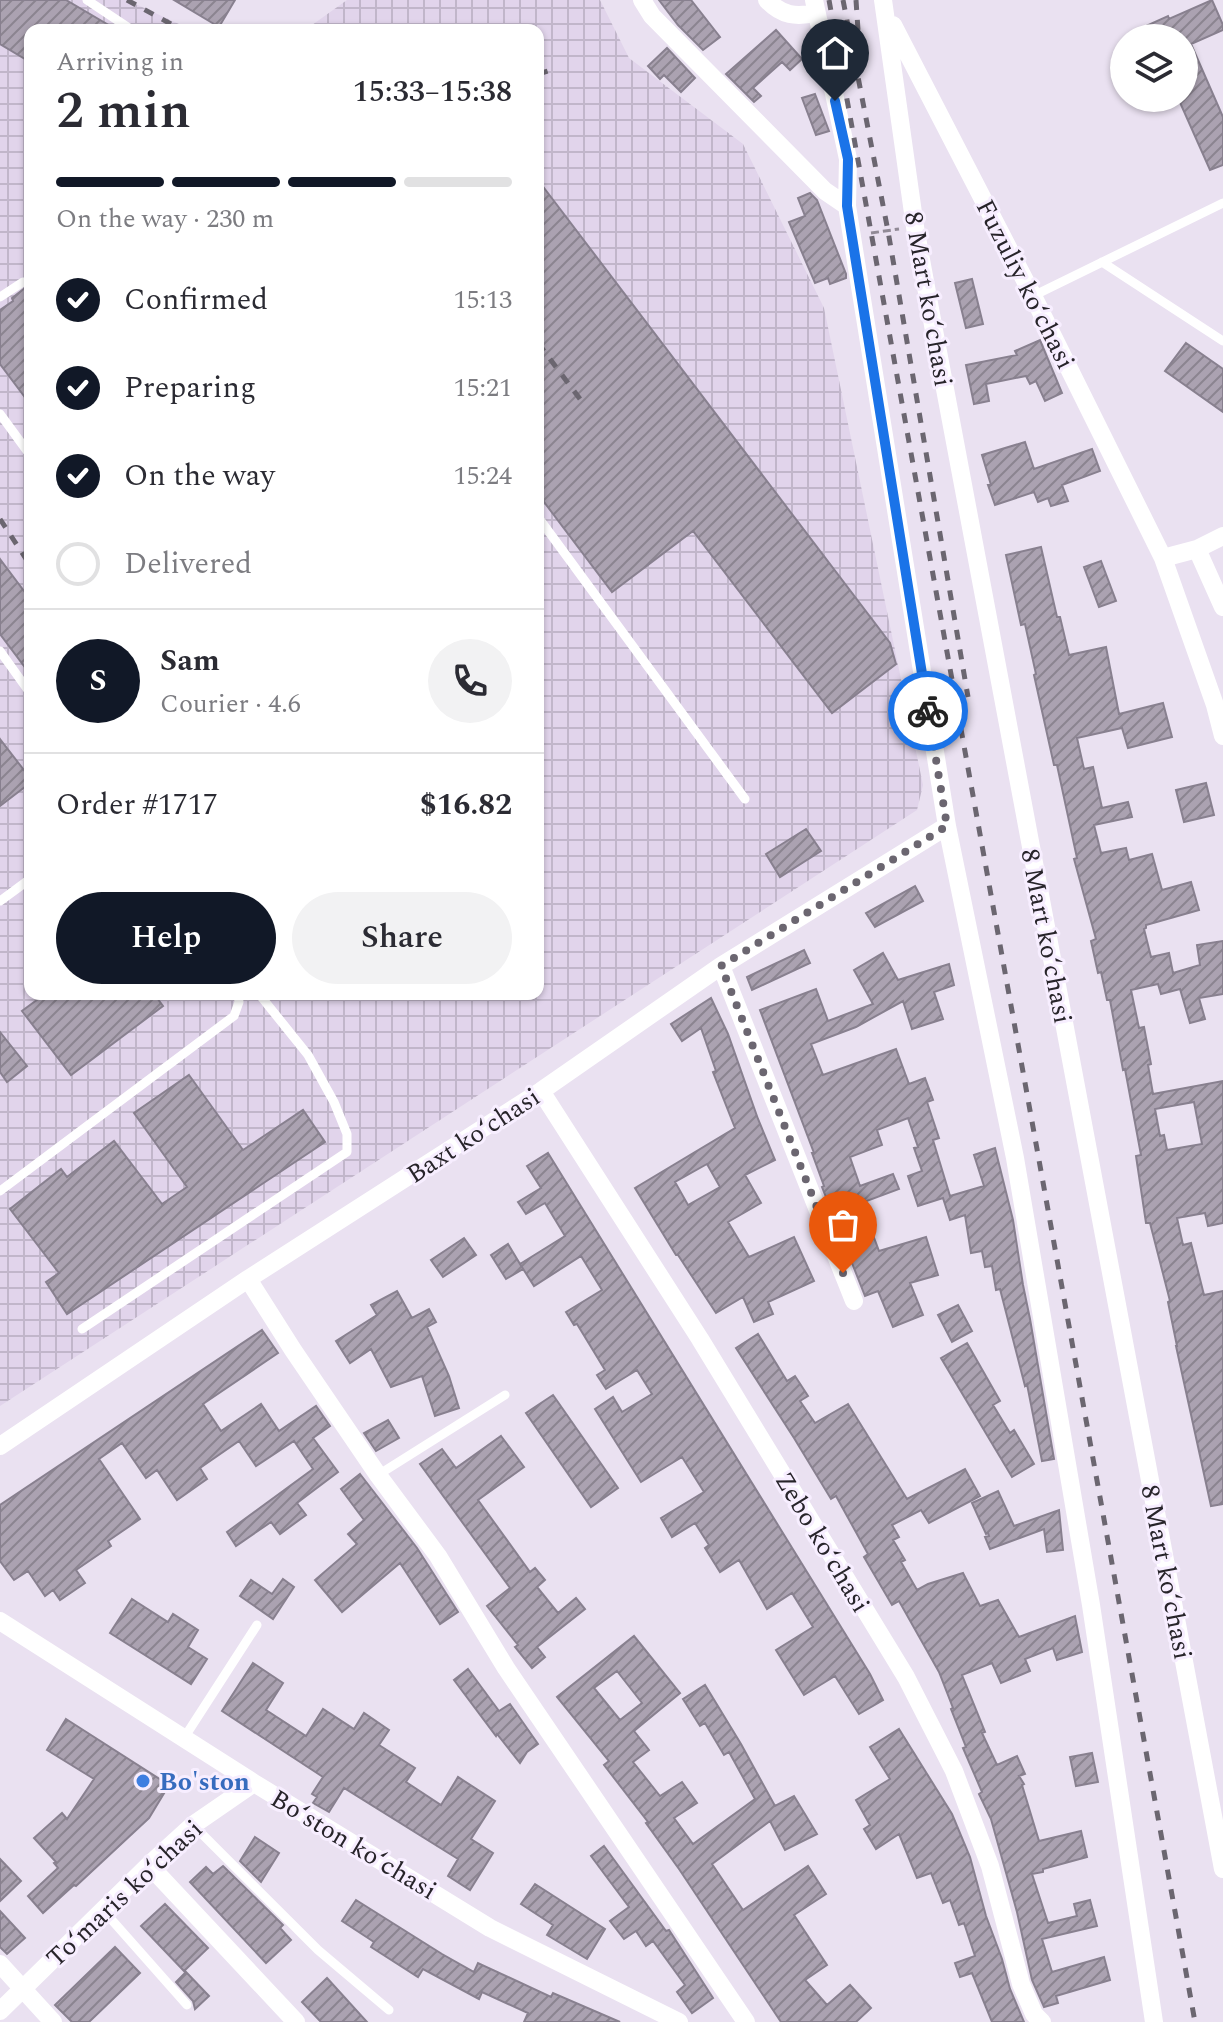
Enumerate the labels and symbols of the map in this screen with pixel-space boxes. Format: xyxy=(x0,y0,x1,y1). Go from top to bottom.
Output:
pin xyxy=(801,19,869,101)
street label: Fuzuliy koʻchasi xyxy=(965,192,1085,377)
street label: 8 Mart koʻchasi xyxy=(893,208,963,390)
courier xyxy=(888,671,968,751)
street label: 8 Mart koʻchasi xyxy=(1009,845,1083,1027)
street label: Baxt koʻchasi xyxy=(399,1078,548,1194)
pin xyxy=(809,1191,877,1273)
street label: Zebo koʻchasi xyxy=(764,1464,880,1621)
street label: 8 Mart koʻchasi xyxy=(1129,1481,1203,1663)
place label: Bo'ston xyxy=(159,1762,250,1802)
marker: Bo'ston xyxy=(134,1772,152,1790)
street label: Boʻston koʻchasi xyxy=(263,1779,444,1910)
street label: Toʻmaris koʻchasi xyxy=(37,1810,212,1977)

